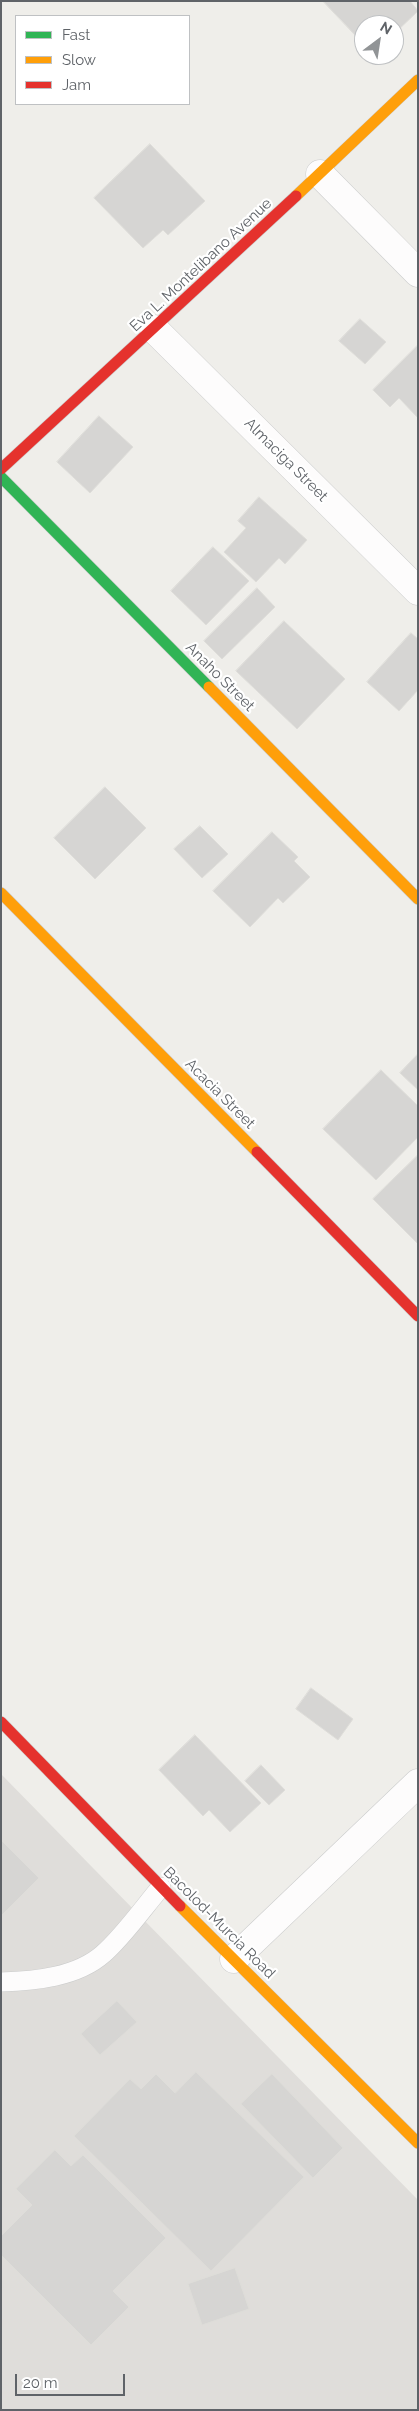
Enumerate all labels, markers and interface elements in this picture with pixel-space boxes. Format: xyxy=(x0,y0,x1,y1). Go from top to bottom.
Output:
legend xyxy=(15,15,190,105)
north arrow xyxy=(354,15,404,65)
text: N xyxy=(378,18,395,38)
text: Fast xyxy=(62,26,90,44)
text: Slow xyxy=(62,51,96,69)
text: Jam xyxy=(62,76,91,94)
street label: Eva L. Montelibano Avenue xyxy=(126,195,276,335)
street label: Almaciga Street xyxy=(241,415,331,505)
street label: Anaho Street xyxy=(182,639,258,715)
street label: Acacia Street xyxy=(181,1055,259,1133)
street label: Bacolod-Murcia Road xyxy=(159,1863,279,1983)
scale bar xyxy=(18,2364,128,2396)
text: 20 m xyxy=(23,2374,58,2392)

